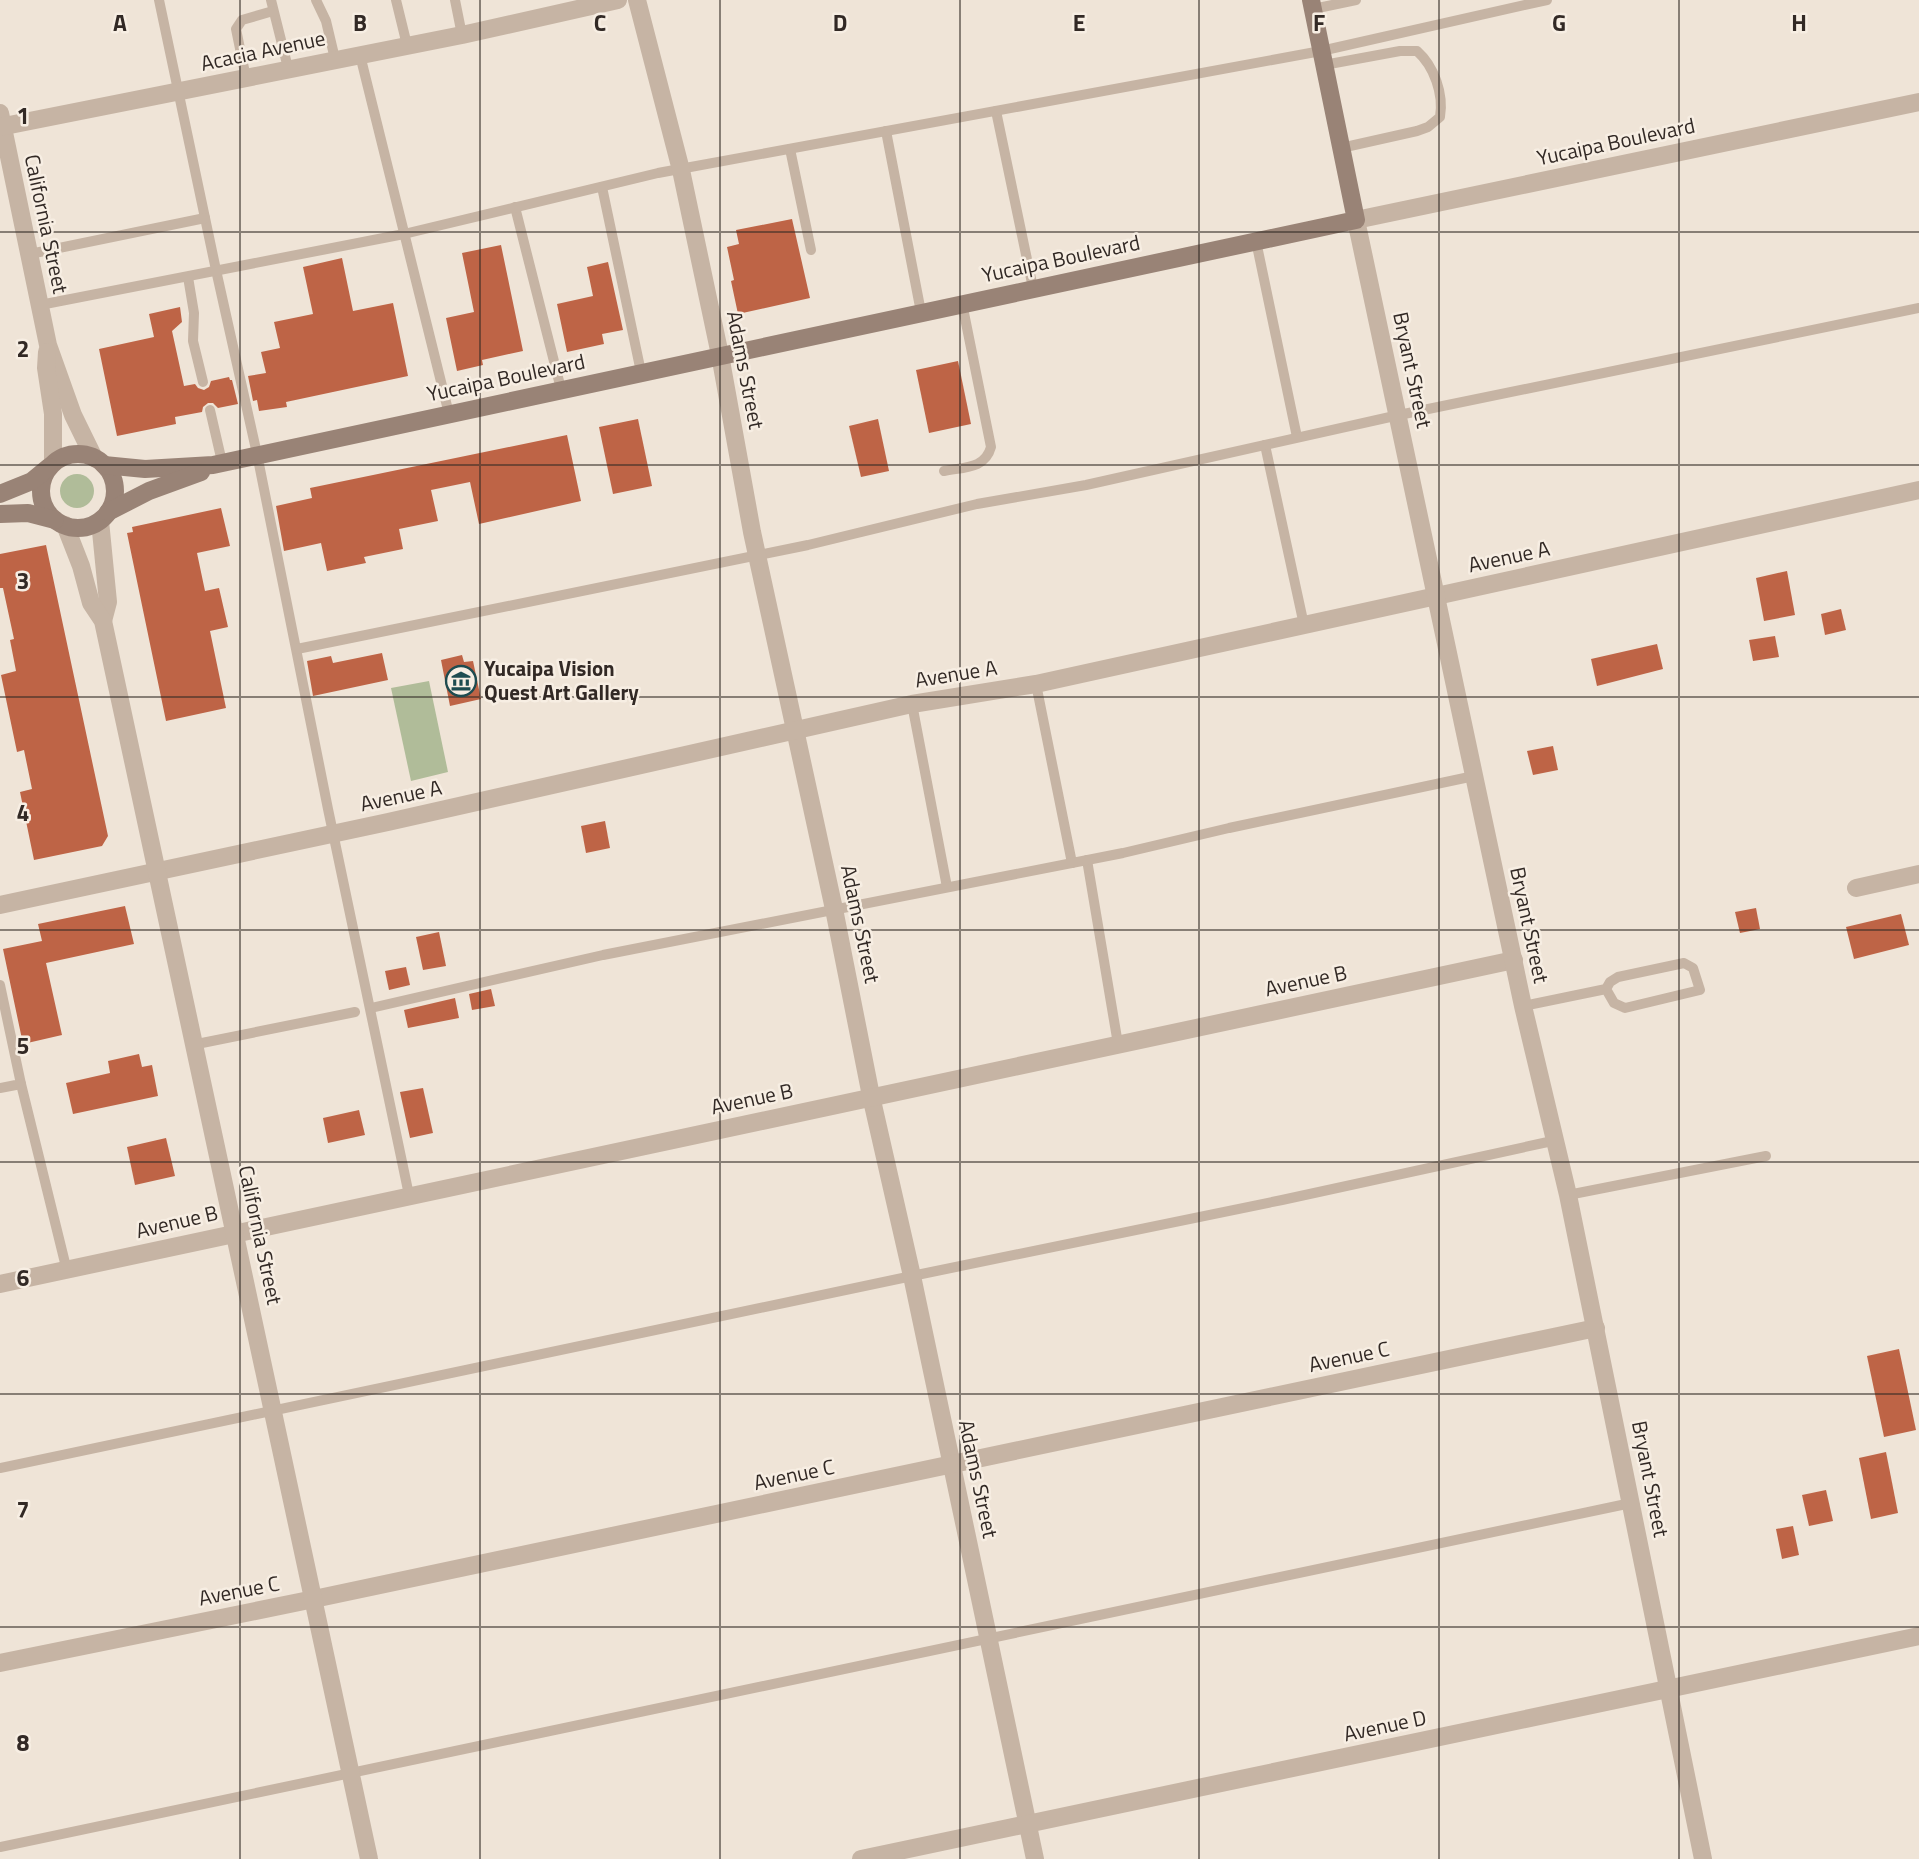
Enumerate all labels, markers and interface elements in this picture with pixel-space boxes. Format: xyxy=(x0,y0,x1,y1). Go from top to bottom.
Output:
text: A xyxy=(113,5,127,40)
text: B xyxy=(353,5,367,40)
text: C xyxy=(594,5,606,40)
text: D xyxy=(833,5,847,40)
text: E xyxy=(1073,5,1085,40)
text: F xyxy=(1313,5,1325,40)
text: G xyxy=(1552,5,1566,40)
text: H xyxy=(1791,5,1807,40)
street label: Acacia Avenue xyxy=(198,21,328,79)
text: 1 xyxy=(17,98,29,133)
street label: Yucaipa Boulevard xyxy=(1534,109,1698,173)
street label: California Street xyxy=(17,151,77,297)
street label: Yucaipa Boulevard xyxy=(979,226,1143,290)
street label: Adams Street xyxy=(719,308,773,432)
street label: Bryant Street xyxy=(1385,309,1441,431)
text: 2 xyxy=(17,331,29,366)
street label: Yucaipa Boulevard xyxy=(424,345,588,409)
street label: Avenue A xyxy=(1465,532,1553,580)
text: 3 xyxy=(17,563,29,598)
street label: Avenue A xyxy=(912,651,1000,695)
place label: Yucaipa Vision Quest Art Gallery xyxy=(484,652,639,708)
museum icon: Yucaipa Vision Quest Art Gallery xyxy=(444,664,478,698)
street label: Avenue A xyxy=(357,771,445,819)
text: 4 xyxy=(17,795,29,830)
street label: Adams Street xyxy=(833,862,889,986)
street label: Bryant Street xyxy=(1502,864,1558,986)
street label: Avenue B xyxy=(1262,956,1350,1004)
text: 5 xyxy=(17,1028,29,1063)
street label: Avenue B xyxy=(708,1074,796,1122)
street label: California Street xyxy=(231,1162,291,1308)
street label: Avenue B xyxy=(133,1196,221,1246)
text: 6 xyxy=(17,1260,30,1295)
street label: Avenue C xyxy=(1305,1332,1392,1380)
street label: Adams Street xyxy=(951,1417,1007,1541)
street label: Bryant Street xyxy=(1624,1418,1678,1540)
street label: Avenue C xyxy=(750,1450,837,1498)
text: 7 xyxy=(17,1492,29,1527)
street label: Avenue C xyxy=(196,1567,282,1614)
street label: Avenue D xyxy=(1340,1701,1429,1749)
text: 8 xyxy=(17,1725,30,1760)

